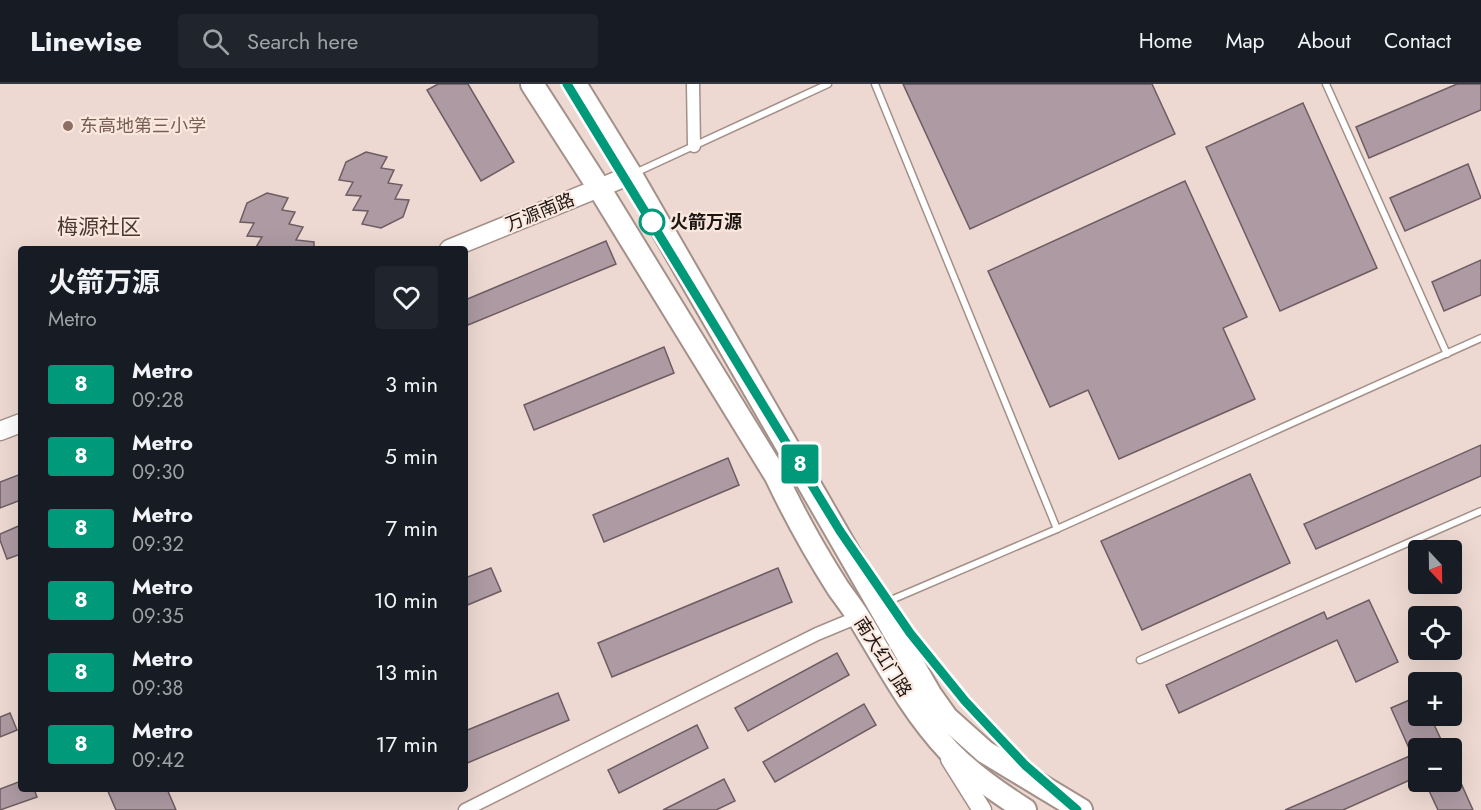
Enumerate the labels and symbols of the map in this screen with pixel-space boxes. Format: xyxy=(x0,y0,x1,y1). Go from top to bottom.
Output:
place label: 东高地第三小学 xyxy=(80,113,206,139)
marker: 东高地第三小学 xyxy=(61,119,75,133)
street label: 万源南路 xyxy=(502,186,578,238)
marker: 火箭万源 xyxy=(639,209,665,235)
place label: 火箭万源 xyxy=(670,209,742,235)
district label: 梅源社区 xyxy=(57,212,141,242)
line badge: 8 xyxy=(780,444,820,484)
north arrow xyxy=(1408,540,1462,594)
street label: 南大红门路 xyxy=(848,612,918,702)

